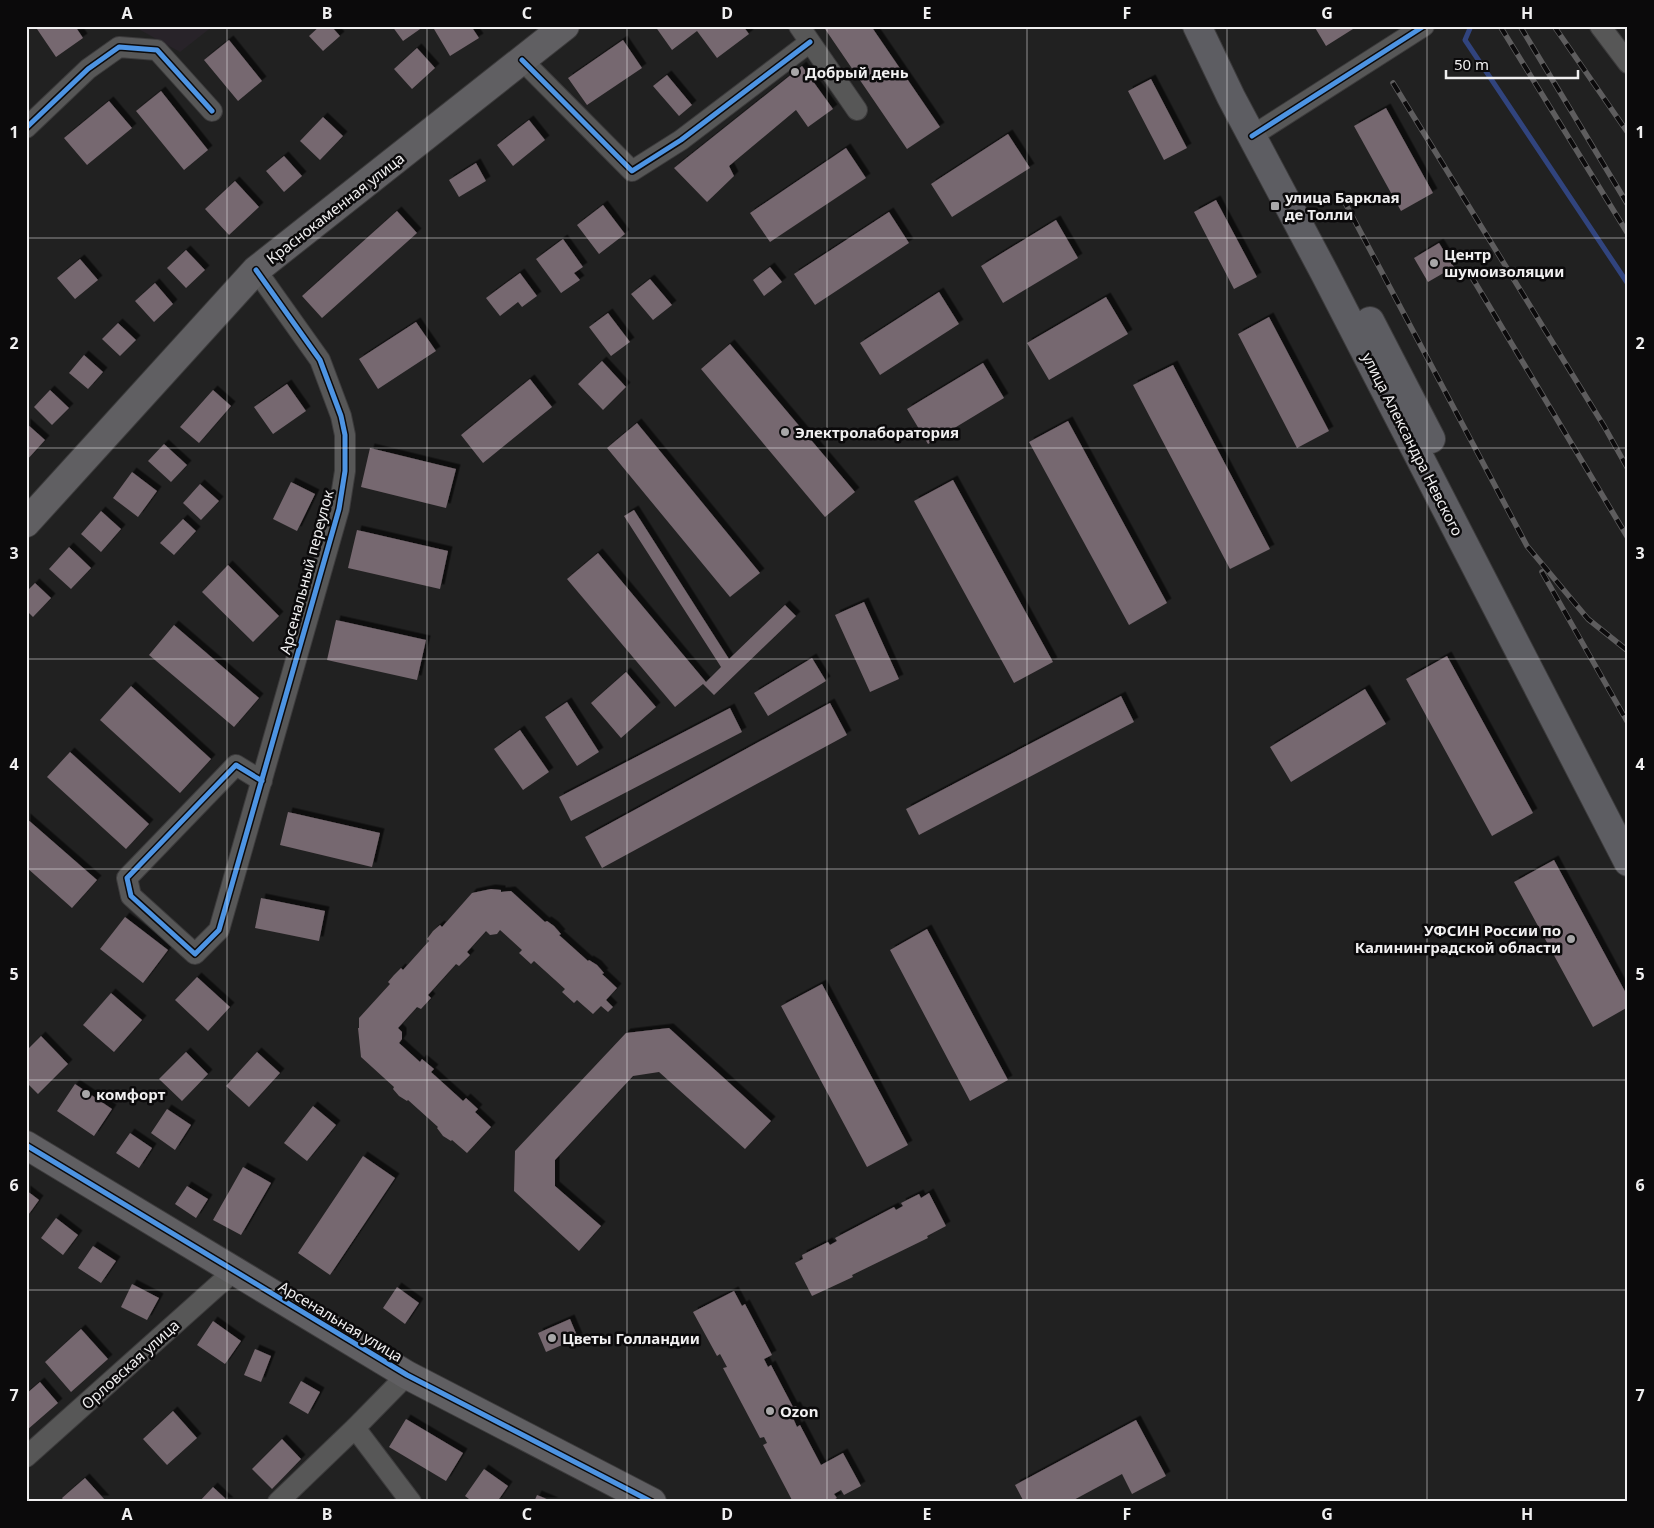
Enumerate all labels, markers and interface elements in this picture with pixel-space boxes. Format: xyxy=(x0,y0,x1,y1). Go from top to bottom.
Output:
text: A xyxy=(121,2,133,24)
text: B xyxy=(322,2,332,24)
text: C xyxy=(522,2,532,24)
text: D xyxy=(721,2,733,24)
text: E xyxy=(923,2,932,24)
text: F xyxy=(1123,2,1131,24)
text: G xyxy=(1321,2,1333,24)
text: H xyxy=(1521,2,1533,24)
scale bar xyxy=(1446,48,1579,80)
text: 50 m xyxy=(1454,54,1489,74)
place label: Добрый день xyxy=(805,62,909,82)
marker: Добрый день xyxy=(789,66,801,78)
text: 1 xyxy=(9,121,19,143)
text: 1 xyxy=(1635,121,1645,143)
street label: Краснокаменная улица xyxy=(262,148,408,268)
place label: улица Барклая де Толли xyxy=(1284,187,1400,224)
marker: улица Барклая де Толли xyxy=(1269,200,1281,212)
place label: Центр шумоизоляции xyxy=(1444,244,1564,281)
marker: Центр шумоизоляции xyxy=(1428,257,1440,269)
text: 2 xyxy=(9,332,19,354)
text: 2 xyxy=(1635,332,1645,354)
street label: улица Александра Невского xyxy=(1358,349,1468,539)
place label: Электролаборатория xyxy=(795,422,959,442)
marker: Электролаборатория xyxy=(779,426,791,438)
street label: Арсенальный переулок xyxy=(274,488,338,656)
text: 3 xyxy=(9,542,19,564)
text: 3 xyxy=(1635,542,1645,564)
text: 4 xyxy=(9,753,19,775)
text: 4 xyxy=(1635,753,1645,775)
place label: УФСИН России по Калининградской области xyxy=(1355,920,1561,957)
marker: УФСИН России по Калининградской области xyxy=(1565,933,1577,945)
text: 5 xyxy=(9,963,19,985)
text: 5 xyxy=(1635,963,1645,985)
place label: комфорт xyxy=(96,1084,166,1104)
marker: комфорт xyxy=(80,1088,92,1100)
text: 6 xyxy=(9,1174,19,1196)
text: 6 xyxy=(1635,1174,1645,1196)
street label: Арсенальная улица xyxy=(275,1276,407,1366)
street label: Орловская улица xyxy=(77,1315,183,1413)
place label: Цветы Голландии xyxy=(562,1328,700,1348)
marker: Цветы Голландии xyxy=(546,1332,558,1344)
text: 7 xyxy=(9,1384,19,1406)
text: 7 xyxy=(1635,1384,1645,1406)
place label: Ozon xyxy=(780,1401,818,1421)
marker: Ozon xyxy=(764,1405,776,1417)
text: A xyxy=(121,1503,133,1525)
text: B xyxy=(322,1503,332,1525)
text: C xyxy=(522,1503,532,1525)
text: D xyxy=(721,1503,733,1525)
text: E xyxy=(923,1503,932,1525)
text: F xyxy=(1123,1503,1131,1525)
text: G xyxy=(1321,1503,1333,1525)
text: H xyxy=(1521,1503,1533,1525)

